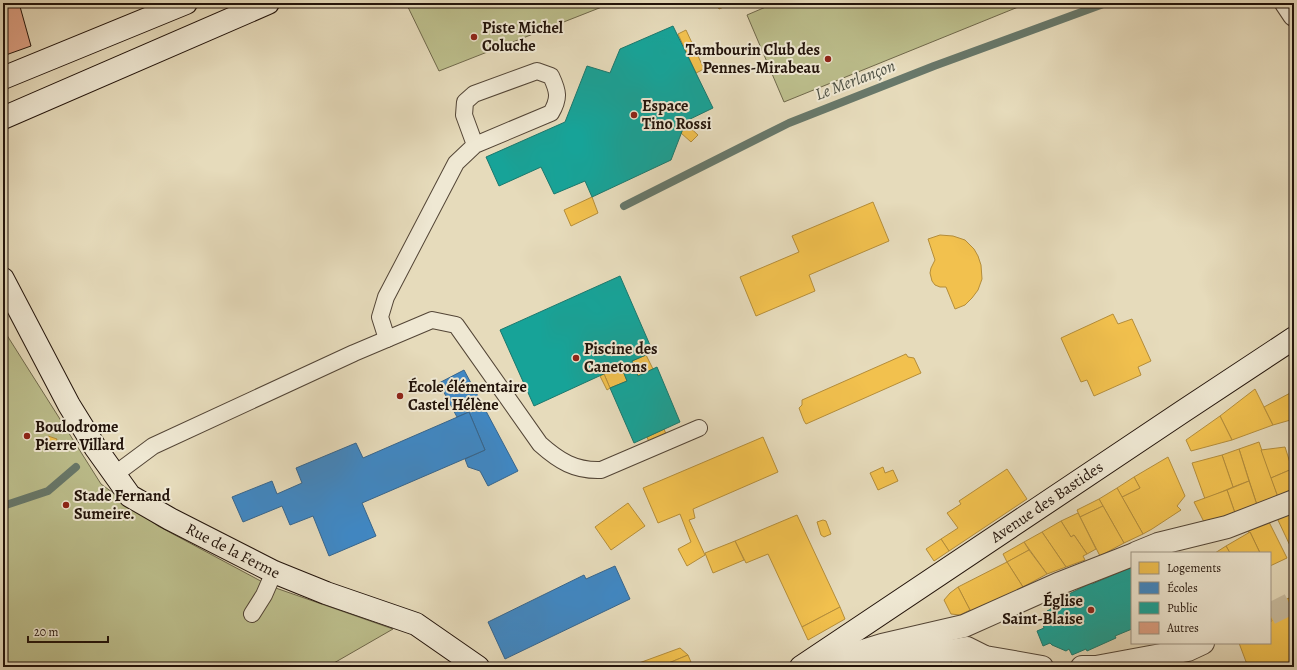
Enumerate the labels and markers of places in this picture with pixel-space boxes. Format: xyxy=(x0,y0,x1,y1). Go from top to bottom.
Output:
place label: Piste Michel Coluche xyxy=(482,17,564,57)
marker: Piste Michel Coluche xyxy=(469,32,479,42)
place label: Tambourin Club des Pennes-Mirabeau xyxy=(686,39,820,79)
marker: Tambourin Club des Pennes-Mirabeau xyxy=(823,54,833,64)
place label: Espace Tino Rossi xyxy=(642,95,712,135)
marker: Espace Tino Rossi xyxy=(629,110,639,120)
place label: Piscine des Canetons xyxy=(584,338,658,378)
marker: Piscine des Canetons xyxy=(571,353,581,363)
place label: École élémentaire Castel Hélène xyxy=(408,376,527,416)
marker: École élémentaire Castel Hélène xyxy=(395,391,405,401)
place label: Boulodrome Pierre Villard xyxy=(35,416,125,456)
marker: Boulodrome Pierre Villard xyxy=(22,431,32,441)
place label: Stade Fernand Sumeire. xyxy=(74,485,171,525)
marker: Stade Fernand Sumeire. xyxy=(61,500,71,510)
place label: Église Saint-Blaise xyxy=(1002,590,1083,630)
marker: Église Saint-Blaise xyxy=(1086,605,1096,615)

